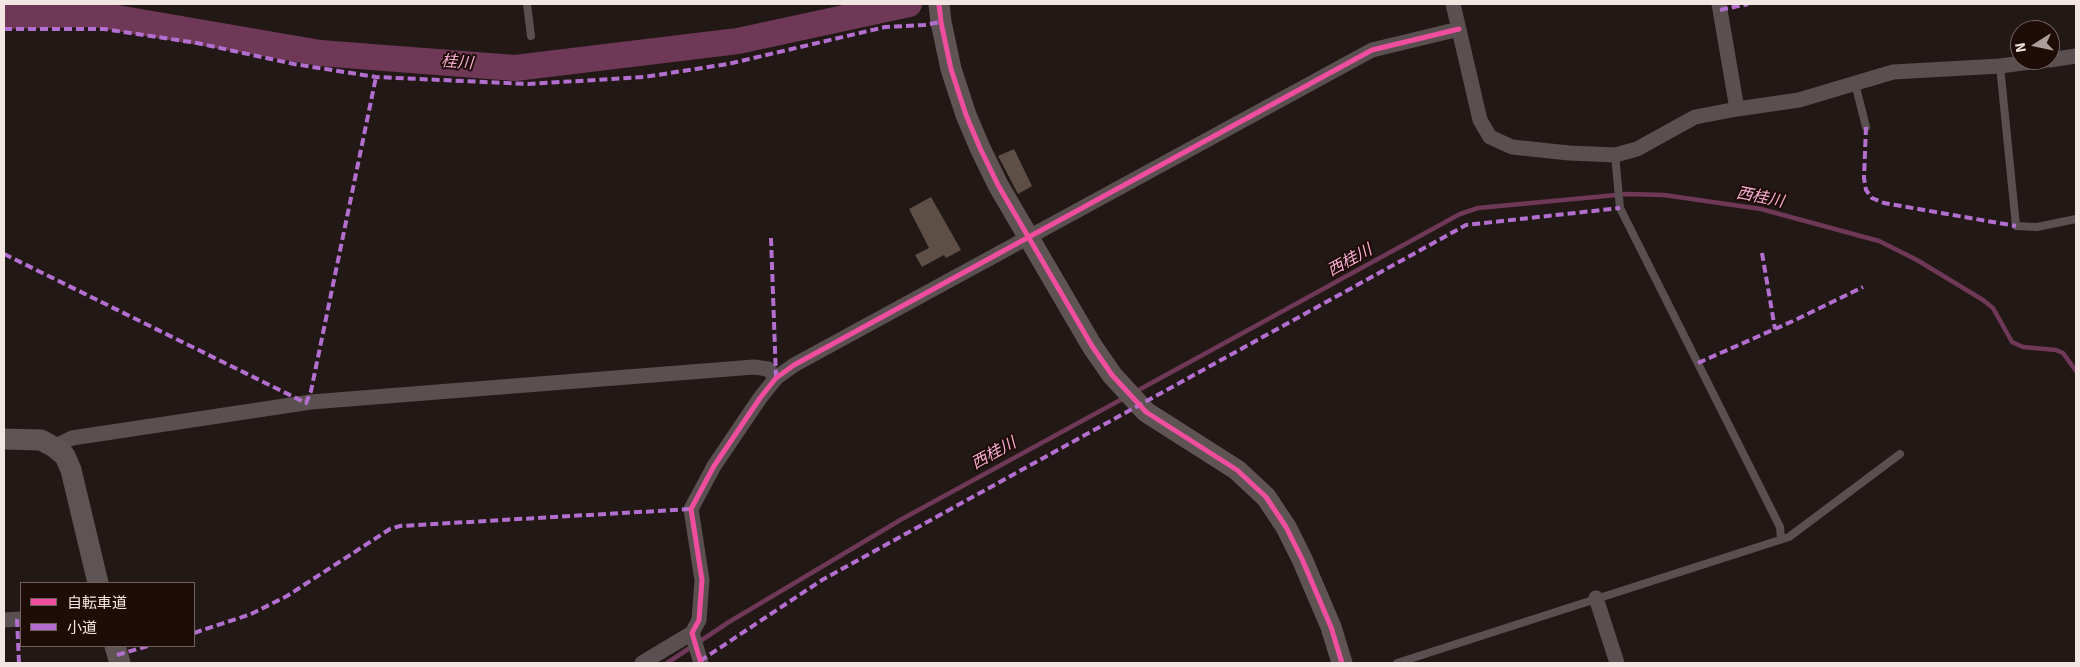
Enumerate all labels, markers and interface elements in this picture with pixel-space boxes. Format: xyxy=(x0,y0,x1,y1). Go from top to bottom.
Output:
north arrow xyxy=(2010,20,2060,70)
text: N xyxy=(2012,41,2030,54)
water label: 桂川 xyxy=(440,52,474,74)
water label: 西桂川 xyxy=(1735,184,1785,212)
water label: 西桂川 xyxy=(1324,241,1376,281)
water label: 西桂川 xyxy=(968,434,1020,474)
legend xyxy=(20,582,195,647)
text: 自転車道 xyxy=(67,594,127,612)
text: 小道 xyxy=(67,619,97,637)

